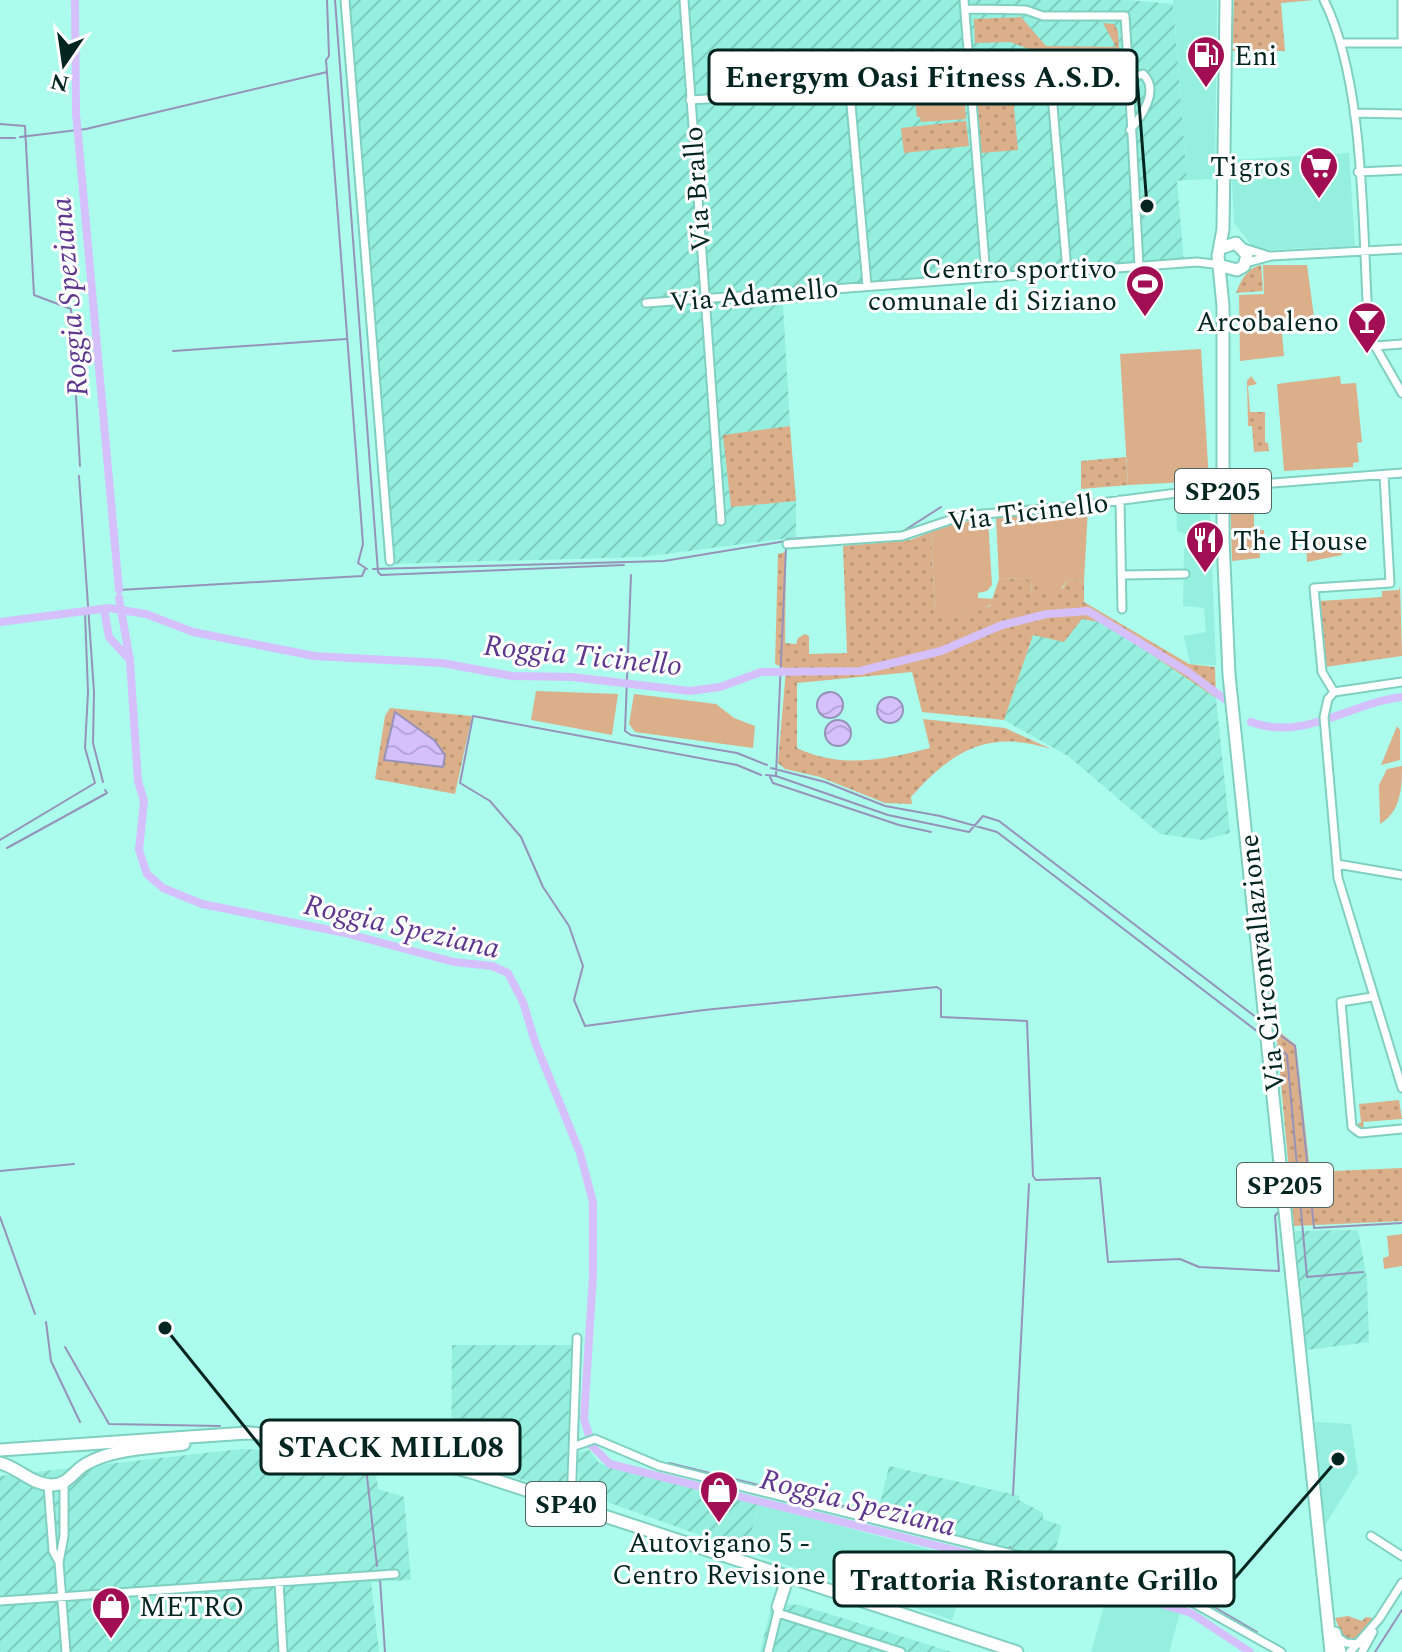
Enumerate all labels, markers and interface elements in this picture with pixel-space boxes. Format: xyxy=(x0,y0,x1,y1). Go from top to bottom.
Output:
north arrow xyxy=(24,24,104,104)
fuel station icon: Eni xyxy=(1185,34,1227,89)
place label: Eni xyxy=(1234,35,1277,78)
callout: Energym Oasi Fitness A.S.D. xyxy=(709,50,1137,104)
text: Energym Oasi Fitness A.S.D. xyxy=(725,55,1121,101)
text: N xyxy=(47,64,72,100)
street label: Via Brallo xyxy=(672,125,723,253)
supermarket icon: Tigros xyxy=(1298,145,1340,200)
place label: Tigros xyxy=(1210,146,1291,189)
water label: Roggia Speziana xyxy=(38,195,102,398)
place label: Centro sportivo comunale di Siziano xyxy=(868,248,1117,323)
sports icon: Centro sportivo comunale di Siziano xyxy=(1124,263,1166,318)
street label: Via Adamello xyxy=(668,267,840,324)
bar icon: Arcobaleno xyxy=(1346,300,1388,355)
place label: Arcobaleno xyxy=(1196,301,1339,344)
road number: SP205 xyxy=(1175,469,1271,513)
street label: Via Ticinello xyxy=(945,481,1111,544)
restaurant icon: The House xyxy=(1184,519,1226,574)
place label: The House xyxy=(1233,520,1368,563)
water label: Roggia Ticinello xyxy=(481,623,684,689)
street label: Via Circonvallazione xyxy=(1228,832,1297,1094)
water label: Roggia Speziana xyxy=(299,882,504,972)
road number: SP205 xyxy=(1237,1163,1333,1207)
callout: STACK MILL08 xyxy=(261,1420,520,1474)
text: STACK MILL08 xyxy=(278,1425,504,1471)
water label: Roggia Speziana xyxy=(755,1456,960,1549)
shop icon: Autovigano 5 - Centro Revisione xyxy=(698,1469,740,1524)
road number: SP40 xyxy=(526,1482,606,1526)
place label: Autovigano 5 - Centro Revisione xyxy=(612,1522,826,1597)
callout: Trattoria Ristorante Grillo xyxy=(834,1552,1234,1606)
text: Trattoria Ristorante Grillo xyxy=(850,1558,1218,1604)
shop icon: METRO xyxy=(90,1585,132,1640)
place label: METRO xyxy=(139,1586,244,1629)

